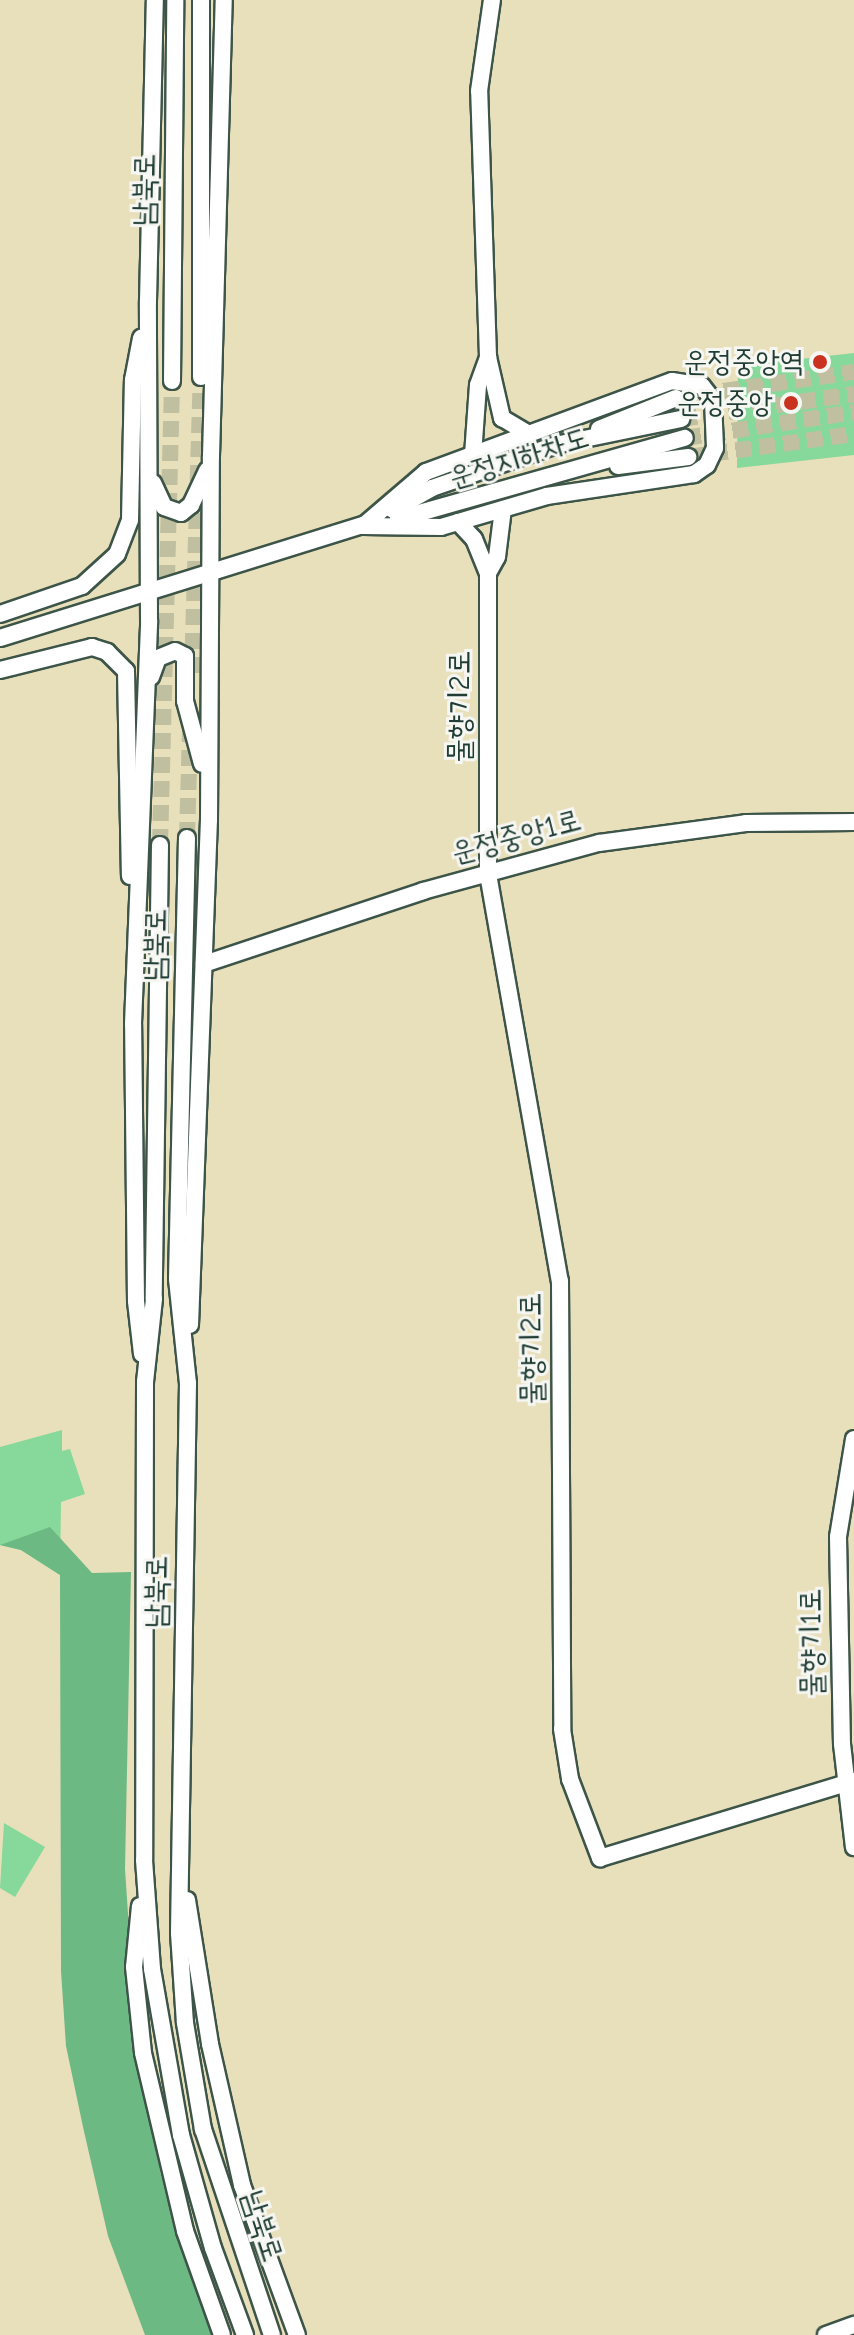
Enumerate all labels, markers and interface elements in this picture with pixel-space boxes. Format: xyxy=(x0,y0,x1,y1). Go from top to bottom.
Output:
street label: 남북로 xyxy=(126,153,164,227)
place label: 운정중앙역 xyxy=(683,344,804,380)
marker: 운정중앙역 xyxy=(811,353,829,371)
place label: 운정중앙 xyxy=(676,385,773,421)
marker: 운정중앙 xyxy=(780,392,802,414)
street label: 운정지하차도 xyxy=(444,420,594,496)
street label: 물향기2로 xyxy=(442,651,478,763)
street label: 운정중앙1로 xyxy=(447,802,585,872)
street label: 남북로 xyxy=(137,908,175,982)
street label: 물향기2로 xyxy=(513,1293,551,1405)
street label: 남북로 xyxy=(138,1555,176,1629)
street label: 물향기1로 xyxy=(793,1588,831,1698)
street label: 남북로 xyxy=(234,2186,290,2266)

